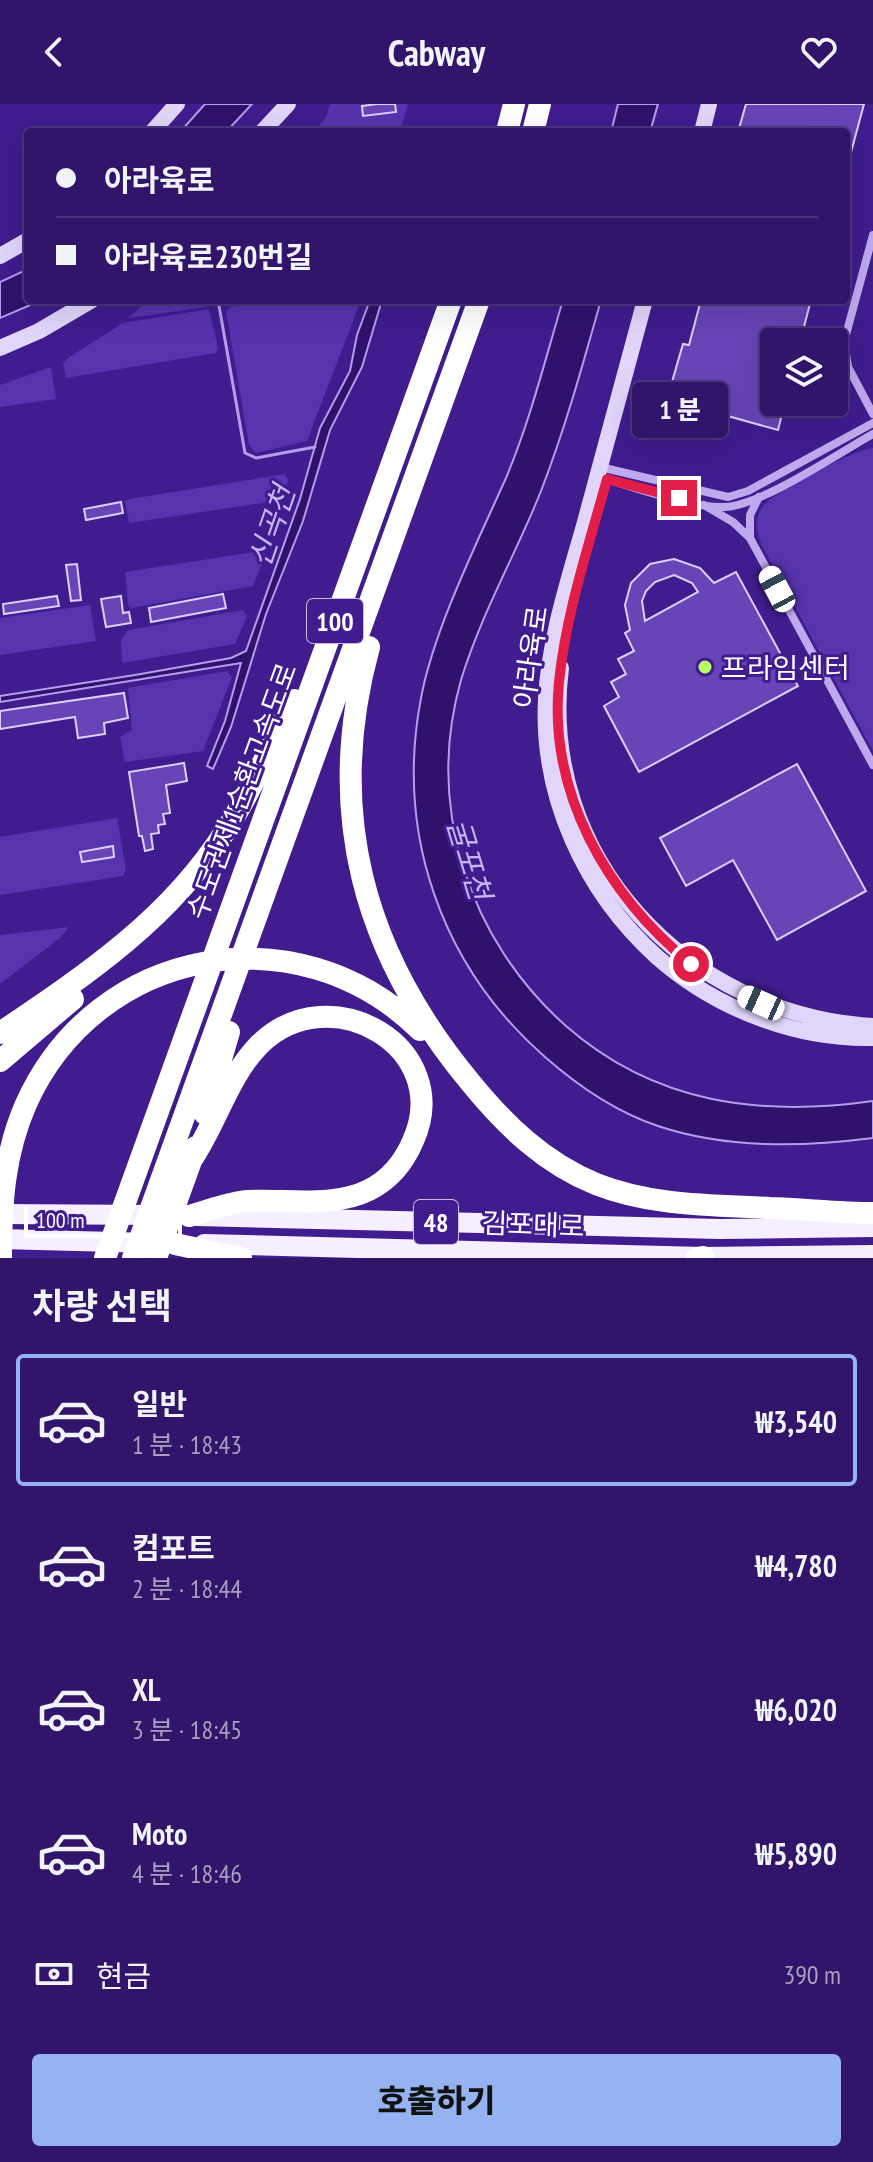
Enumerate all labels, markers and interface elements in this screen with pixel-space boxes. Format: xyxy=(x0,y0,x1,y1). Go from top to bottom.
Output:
text: Cabway xyxy=(388,29,485,76)
icon: back xyxy=(32,30,76,74)
icon: heart xyxy=(797,30,841,74)
text: 아라육로 xyxy=(104,160,214,199)
text: 아라육로230번길 xyxy=(104,237,313,276)
map controls xyxy=(760,328,848,416)
button: layers xyxy=(760,328,848,416)
callout: 1 분 xyxy=(631,382,727,438)
text: 1 분 xyxy=(659,393,701,426)
water label: 신곡천 xyxy=(239,477,304,571)
route end xyxy=(661,480,697,516)
car xyxy=(755,562,799,616)
road number: 100 xyxy=(307,599,363,643)
street label: 아라육로 xyxy=(505,603,555,711)
place label: 프라임센터 xyxy=(721,649,850,686)
street label: 수도권제1순환고속도로 xyxy=(177,658,305,924)
marker: 프라임센터 xyxy=(696,658,714,676)
water label: 굴포천 xyxy=(439,814,502,908)
route start xyxy=(673,946,709,982)
car xyxy=(734,982,788,1024)
road number: 48 xyxy=(414,1200,458,1244)
scale bar xyxy=(24,1202,182,1238)
street label: 김포대로 xyxy=(481,1204,585,1244)
text: 100 m xyxy=(36,1206,85,1234)
text: 차량 선택 xyxy=(32,1282,172,1329)
icon: car xyxy=(36,1384,108,1456)
text: 일반 xyxy=(132,1384,187,1423)
text: ₩3,540 xyxy=(755,1402,837,1441)
text: 1 분 · 18:43 xyxy=(132,1428,242,1461)
icon: car xyxy=(36,1528,108,1600)
text: 컴포트 xyxy=(132,1528,215,1567)
text: ₩4,780 xyxy=(755,1546,837,1585)
text: 2 분 · 18:44 xyxy=(132,1572,242,1605)
text: XL xyxy=(132,1670,161,1709)
icon: car xyxy=(36,1672,108,1744)
text: ₩6,020 xyxy=(755,1690,837,1729)
text: 3 분 · 18:45 xyxy=(132,1713,242,1746)
text: Moto xyxy=(132,1814,187,1853)
icon: car xyxy=(36,1816,108,1888)
text: ₩5,890 xyxy=(755,1834,837,1873)
text: 4 분 · 18:46 xyxy=(132,1857,242,1890)
icon: cash xyxy=(32,1952,76,1996)
text: 현금 xyxy=(96,1956,151,1995)
text: 390 m xyxy=(783,1958,841,1991)
button: 호출하기 xyxy=(32,2054,841,2146)

